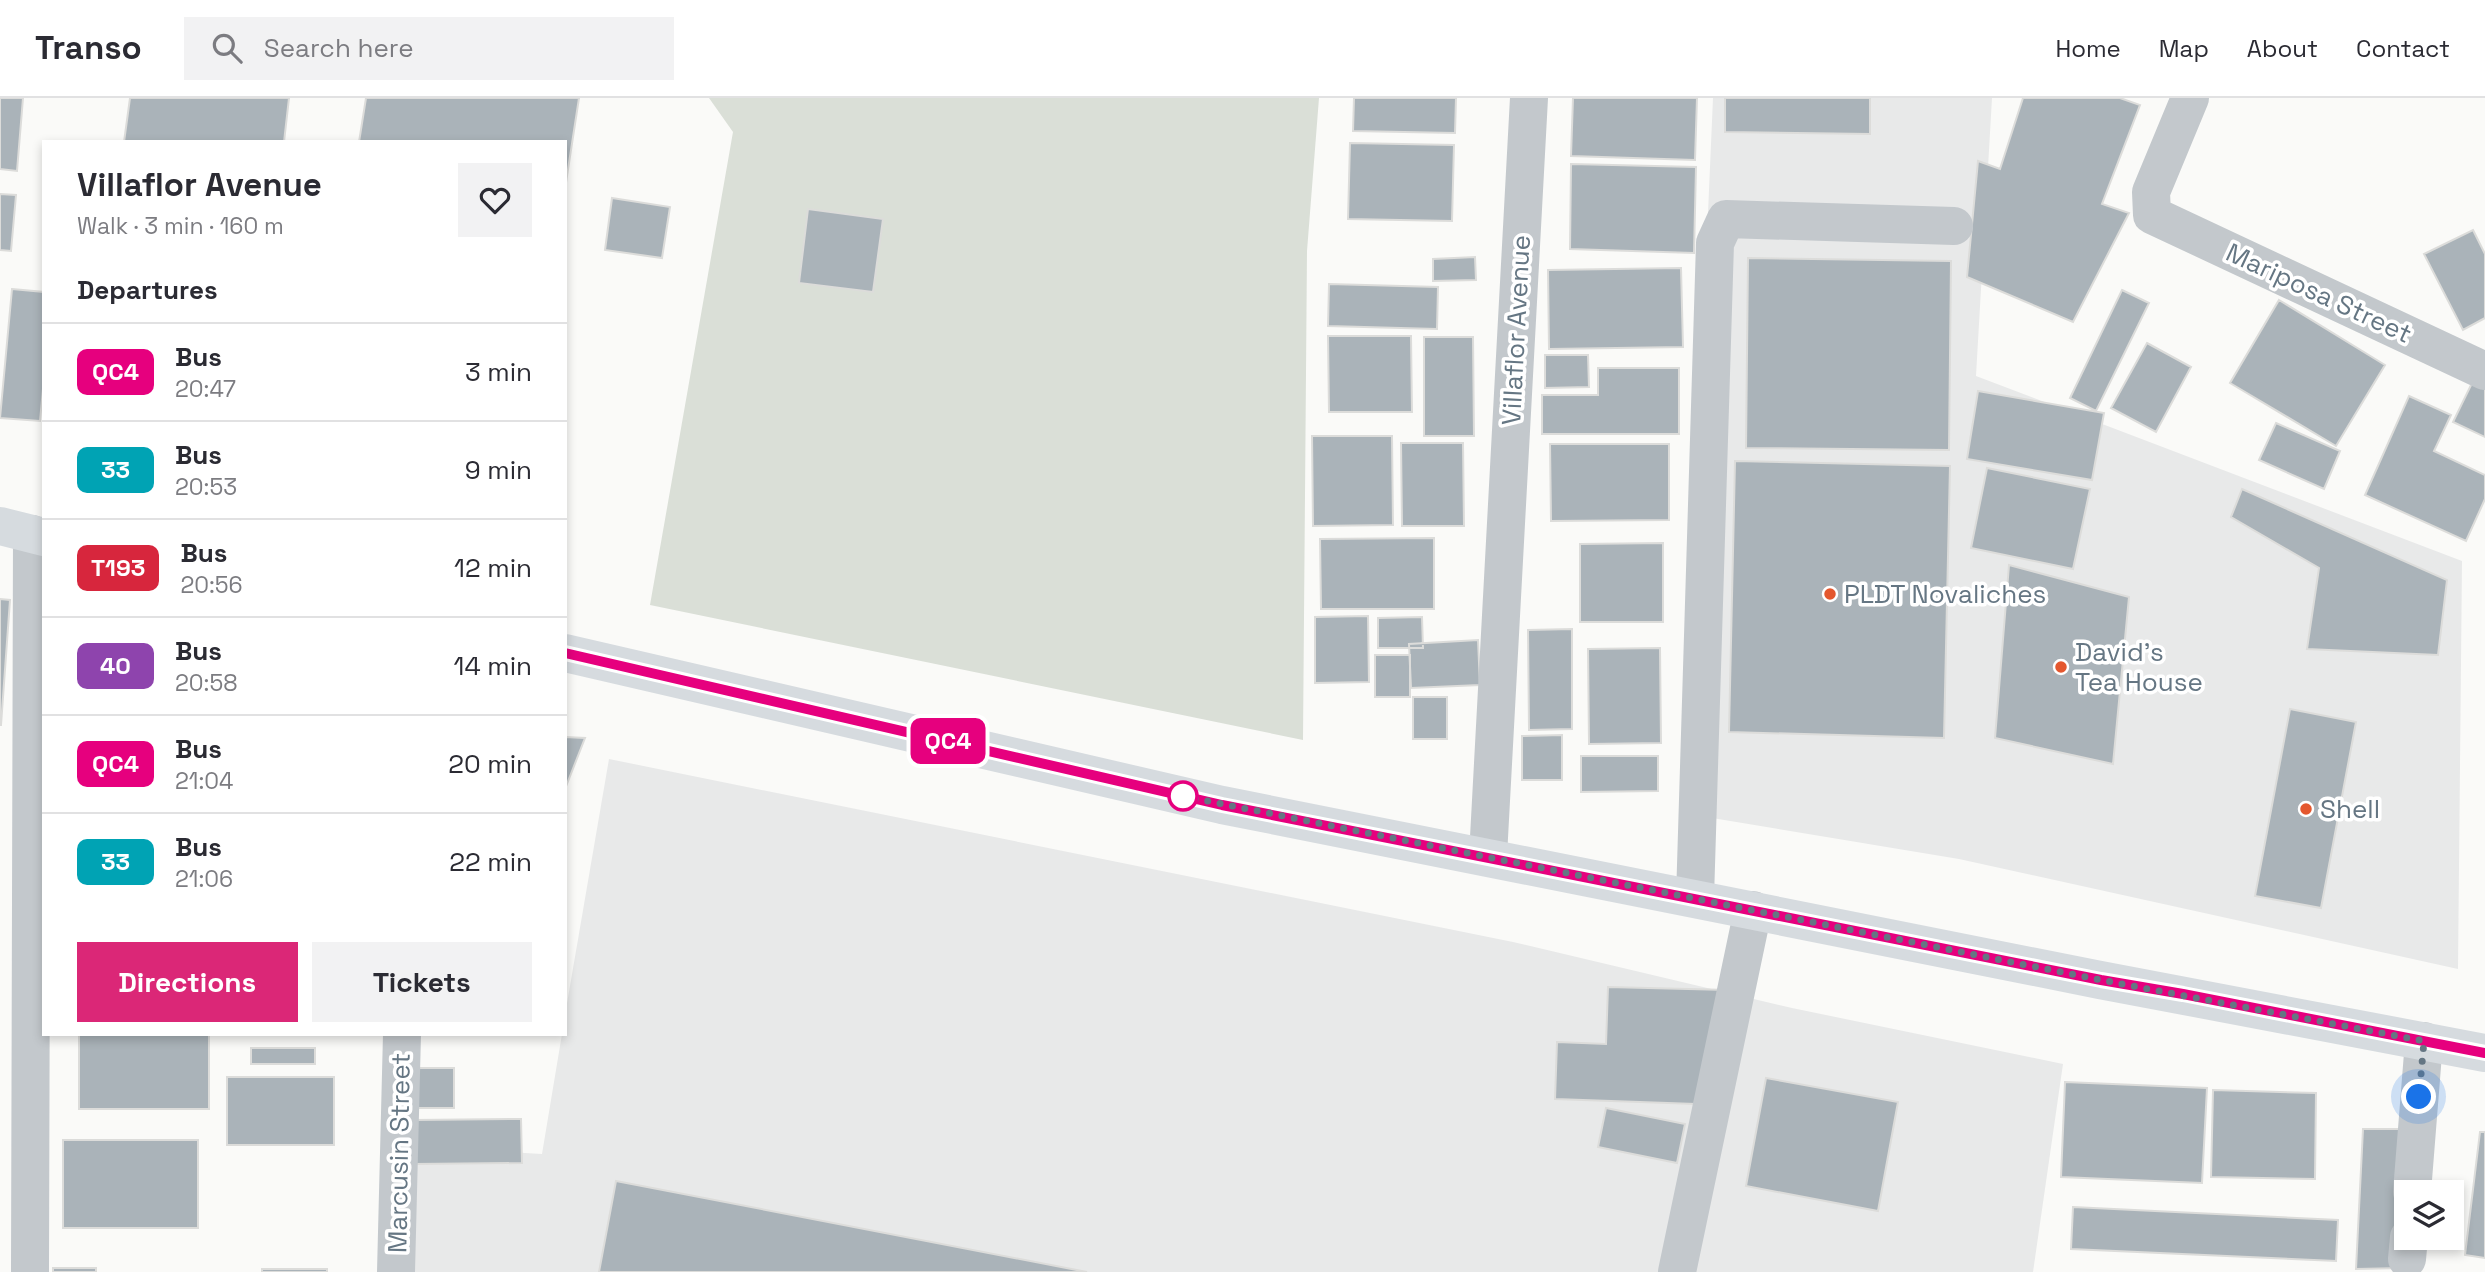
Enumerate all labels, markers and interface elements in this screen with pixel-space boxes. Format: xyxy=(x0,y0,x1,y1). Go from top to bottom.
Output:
search box xyxy=(184,17,674,80)
text: Transo xyxy=(35,27,142,69)
icon: search xyxy=(208,29,246,67)
text: Search here xyxy=(264,31,414,65)
text: Home xyxy=(2055,33,2121,64)
text: Map xyxy=(2159,33,2209,64)
text: About xyxy=(2247,33,2318,64)
text: Contact xyxy=(2356,33,2450,64)
button: heart xyxy=(458,163,532,237)
text: Villaflor Avenue xyxy=(77,164,322,206)
text: Walk · 3 min · 160 m xyxy=(77,211,284,241)
street label: Villaflor Avenue xyxy=(1494,234,1538,426)
street label: Mariposa Street xyxy=(2221,235,2417,351)
text: Departures xyxy=(77,273,218,307)
text: Bus xyxy=(175,340,222,374)
text: 3 min xyxy=(465,355,532,389)
text: QC4 xyxy=(92,356,139,387)
text: 20:47 xyxy=(175,374,236,404)
text: Bus xyxy=(175,438,222,472)
text: 9 min xyxy=(465,453,532,487)
text: 33 xyxy=(101,454,130,485)
text: 20:53 xyxy=(175,472,237,502)
text: Bus xyxy=(180,536,227,570)
text: 12 min xyxy=(454,551,532,585)
text: T193 xyxy=(91,552,145,583)
text: 20:56 xyxy=(180,570,243,600)
place label: PLDT Novaliches xyxy=(1844,577,2046,611)
marker: PLDT Novaliches xyxy=(1822,586,1838,602)
text: Bus xyxy=(175,634,222,668)
place label: David's Tea House xyxy=(2075,635,2203,699)
text: 14 min xyxy=(454,649,532,683)
text: 40 xyxy=(100,650,131,681)
marker: David's Tea House xyxy=(2053,659,2069,675)
text: 20:58 xyxy=(175,668,238,698)
line badge: QC4 xyxy=(908,718,988,764)
text: QC4 xyxy=(925,725,971,756)
text: Bus xyxy=(175,732,222,766)
text: 20 min xyxy=(448,747,532,781)
text: QC4 xyxy=(92,748,139,779)
text: 21:04 xyxy=(175,766,233,796)
unlabelled marker xyxy=(1168,781,1198,811)
place label: Shell xyxy=(2320,792,2380,826)
marker: Shell xyxy=(2298,801,2314,817)
text: Bus xyxy=(175,830,222,864)
text: 22 min xyxy=(449,845,532,879)
text: 33 xyxy=(101,846,130,877)
text: 21:06 xyxy=(175,864,233,894)
button: Directions xyxy=(77,942,298,1022)
button: Tickets xyxy=(312,942,532,1022)
street label: Marcusin Street xyxy=(380,1053,418,1253)
your location xyxy=(2401,1079,2436,1114)
map controls xyxy=(2394,1180,2464,1250)
button: layers xyxy=(2394,1180,2464,1250)

